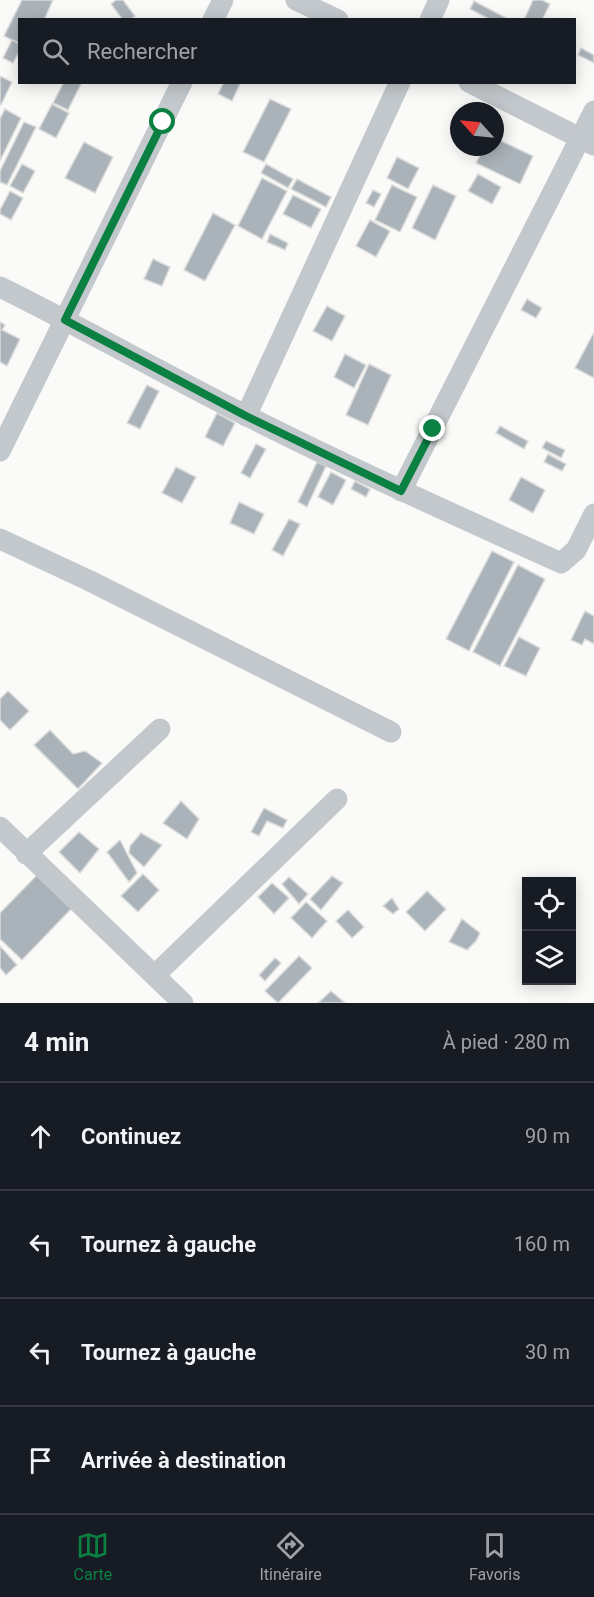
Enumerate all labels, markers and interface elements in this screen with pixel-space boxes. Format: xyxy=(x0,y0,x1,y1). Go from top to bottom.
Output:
search box xyxy=(18,18,576,84)
icon: search xyxy=(39,35,72,68)
text: Rechercher xyxy=(87,39,198,64)
north arrow xyxy=(450,102,504,156)
route start xyxy=(149,108,175,134)
route end xyxy=(419,415,445,441)
map controls xyxy=(522,877,576,985)
button: locate xyxy=(522,877,576,931)
button: layers xyxy=(522,931,576,985)
text: 4 min xyxy=(24,1027,89,1057)
text: À pied · 280 m xyxy=(443,1030,570,1054)
icon: ahead xyxy=(24,1120,57,1153)
text: Continuez xyxy=(81,1124,181,1149)
text: 90 m xyxy=(525,1124,570,1148)
icon: left xyxy=(24,1228,57,1261)
text: Tournez à gauche xyxy=(81,1232,256,1257)
text: 160 m xyxy=(514,1232,570,1256)
icon: left xyxy=(24,1336,57,1369)
text: Tournez à gauche xyxy=(81,1340,256,1365)
text: 30 m xyxy=(525,1340,570,1364)
icon: arrive xyxy=(24,1444,57,1477)
text: Arrivée à destination xyxy=(81,1448,286,1473)
tab: Carte xyxy=(74,1529,112,1584)
tab: Itinéraire xyxy=(259,1529,322,1584)
tab: Favoris xyxy=(469,1529,520,1584)

